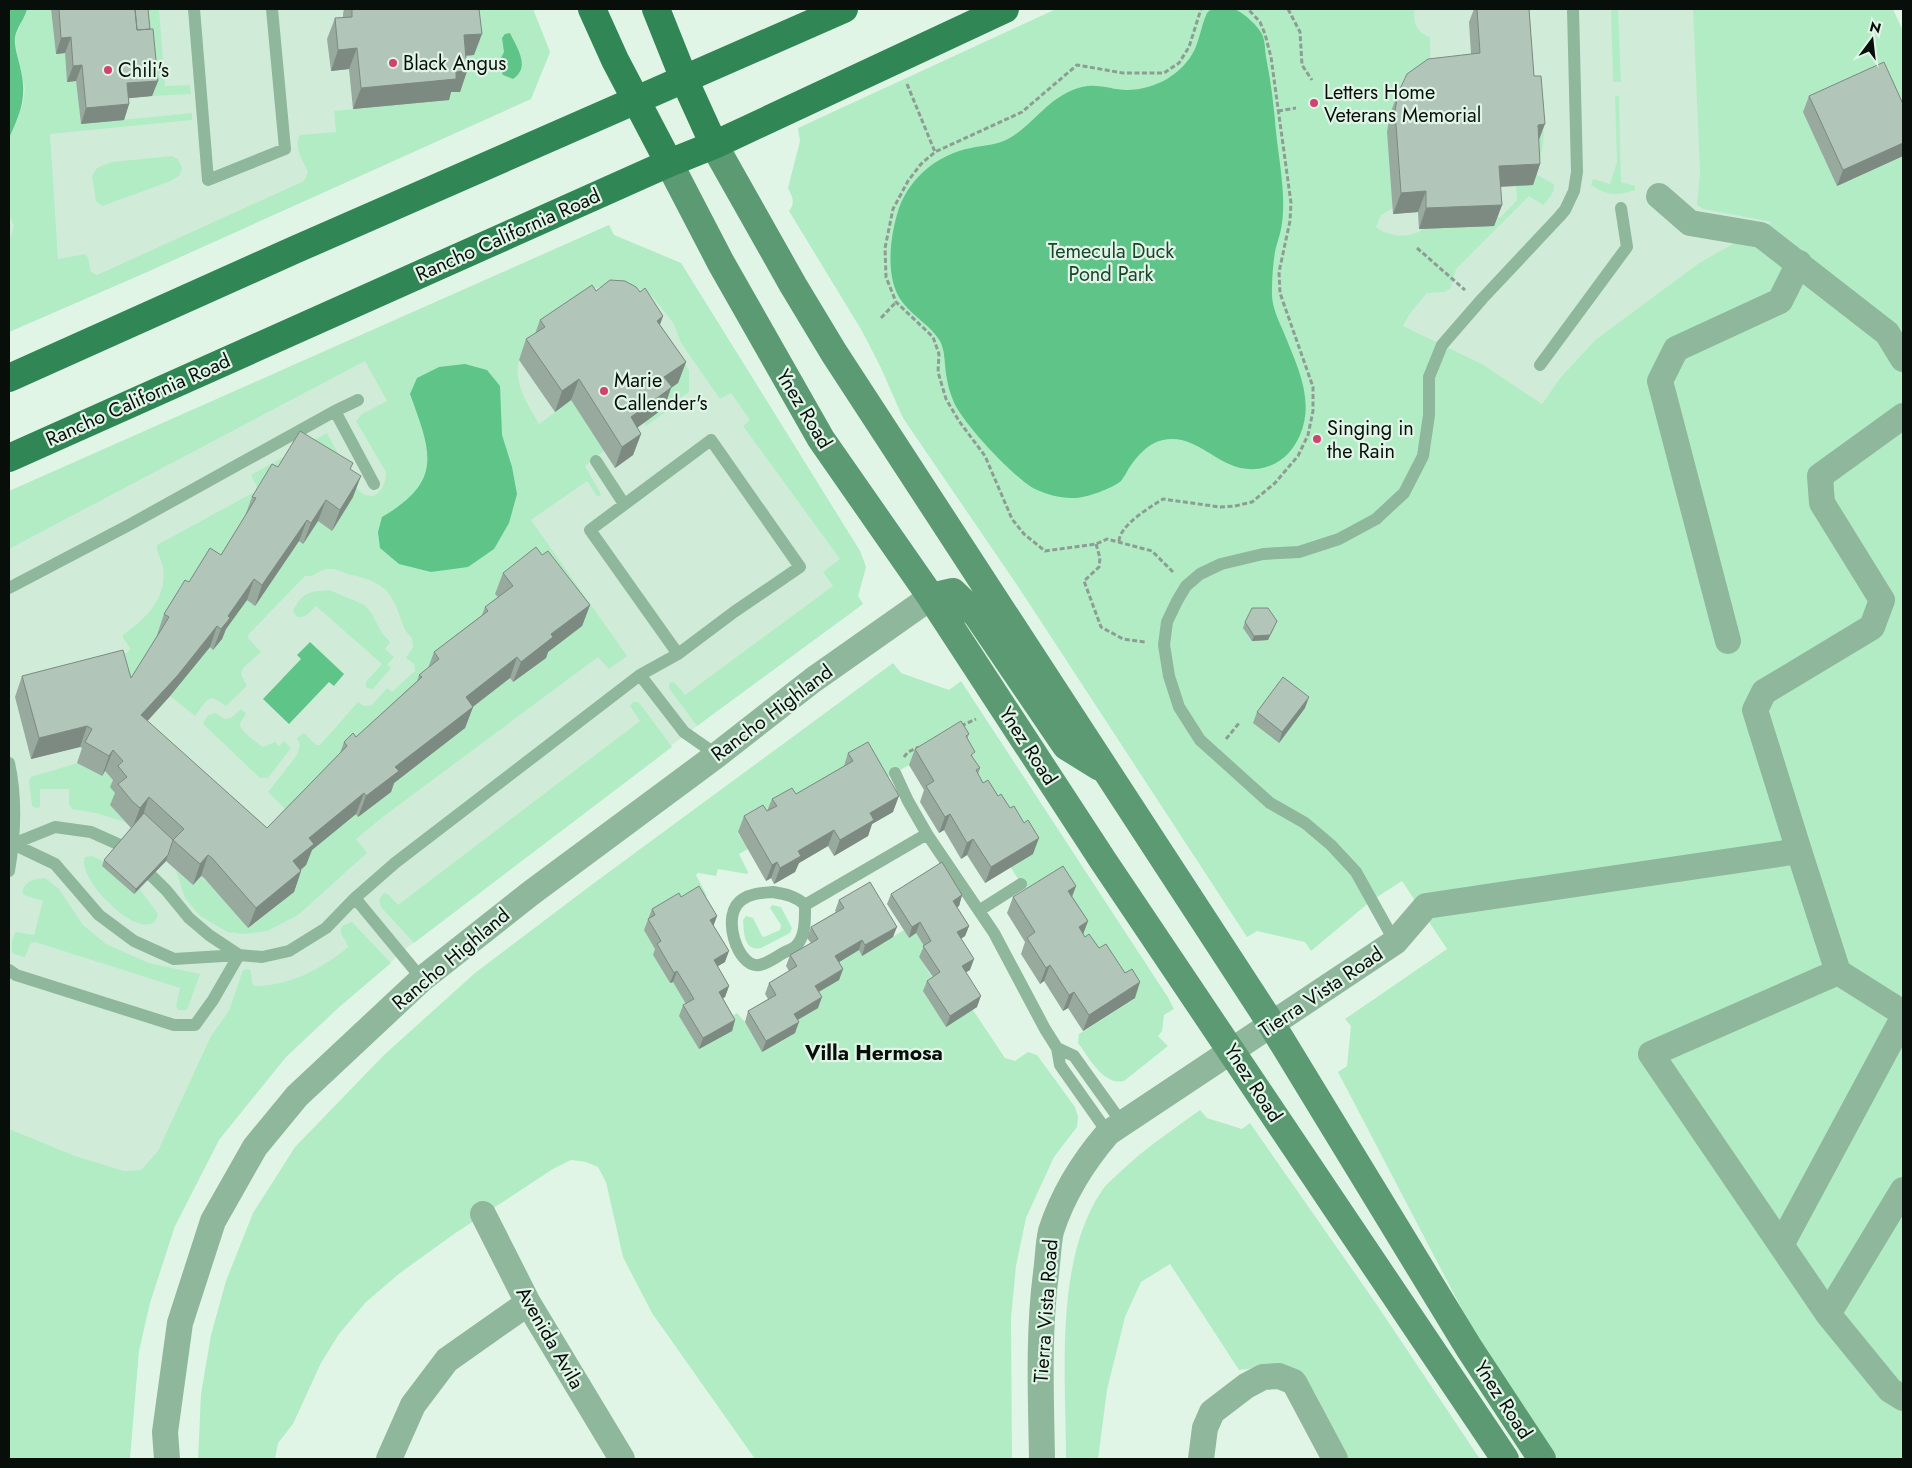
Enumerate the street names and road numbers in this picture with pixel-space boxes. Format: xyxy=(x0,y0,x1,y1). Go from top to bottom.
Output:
street label: Rancho California Road xyxy=(411,181,605,289)
street label: Rancho California Road xyxy=(41,346,235,454)
street label: Ynez Road xyxy=(769,364,839,454)
street label: Rancho Highland xyxy=(705,658,839,768)
street label: Ynez Road xyxy=(992,701,1064,791)
street label: Rancho Highland xyxy=(386,901,516,1017)
street label: Tierra Vista Road xyxy=(1253,940,1389,1044)
street label: Ynez Road xyxy=(1217,1038,1289,1128)
street label: Tierra Vista Road xyxy=(1027,1238,1065,1384)
street label: Avenida Avila xyxy=(509,1281,591,1395)
street label: Ynez Road xyxy=(1467,1355,1539,1445)

